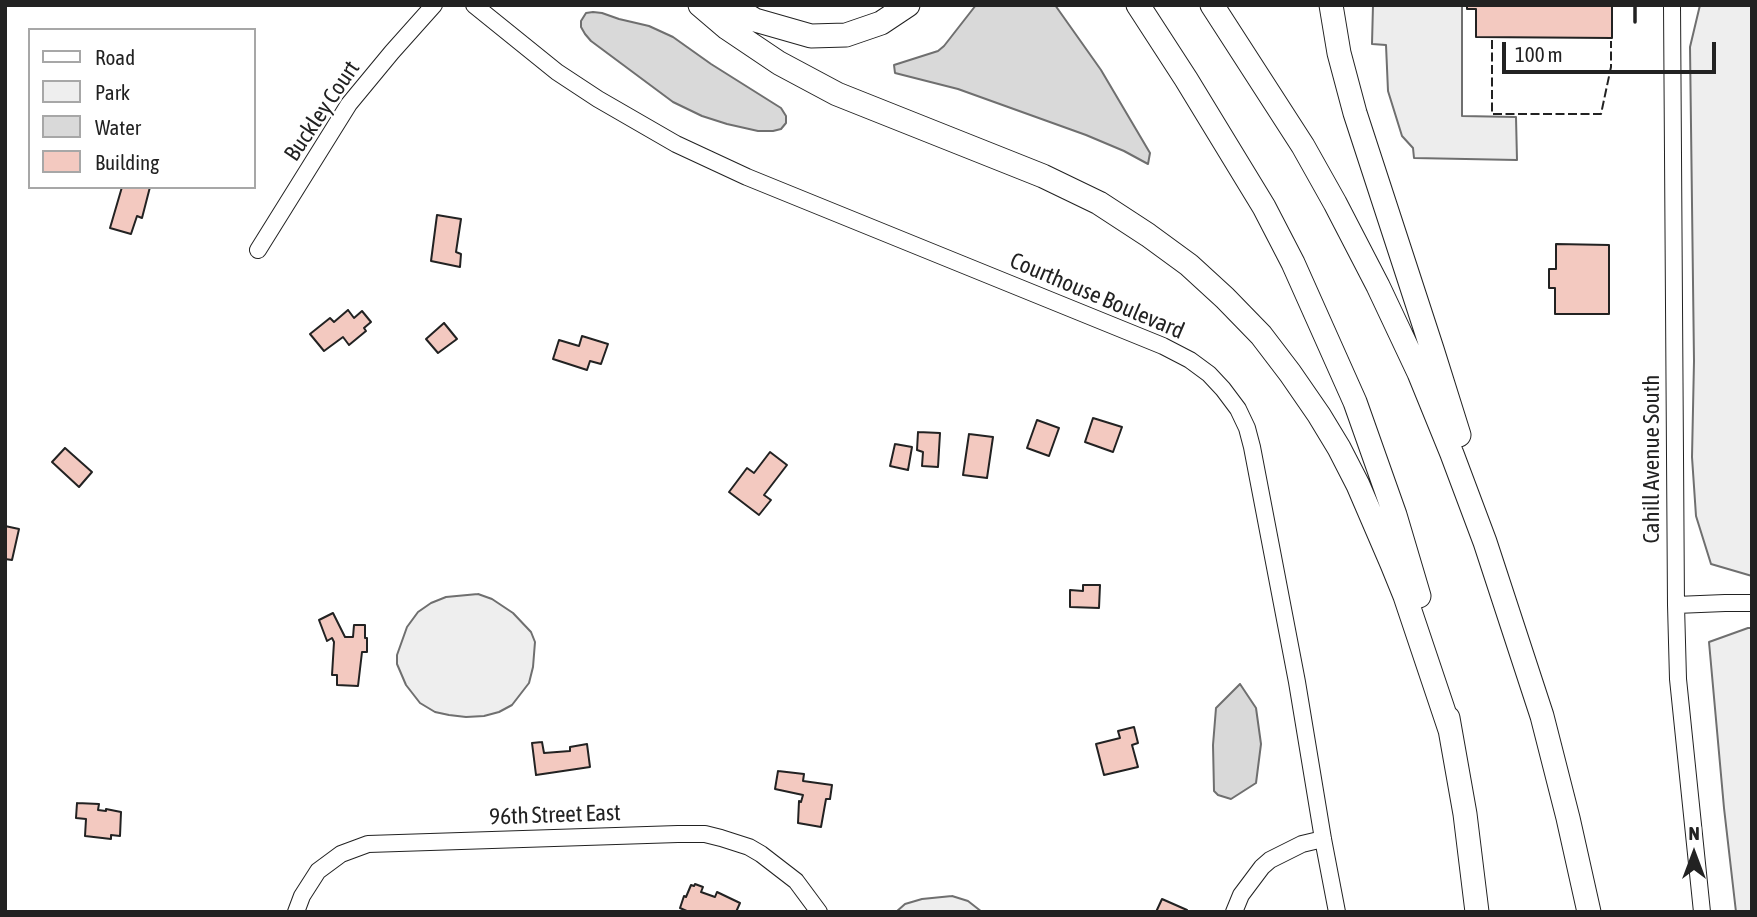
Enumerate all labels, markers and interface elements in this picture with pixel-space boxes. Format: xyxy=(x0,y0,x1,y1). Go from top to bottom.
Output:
legend xyxy=(28,28,256,189)
scale bar xyxy=(1505,28,1718,72)
text: 100 m xyxy=(1515,42,1563,66)
text: Road xyxy=(95,45,135,69)
street label: Buckley Court xyxy=(278,56,366,166)
text: Park xyxy=(95,80,130,104)
text: Water xyxy=(95,115,141,139)
text: Building xyxy=(95,150,159,174)
street label: Courthouse Boulevard xyxy=(1006,247,1188,345)
street label: Cahill Avenue South xyxy=(1638,374,1666,544)
street label: 96th Street East xyxy=(489,799,621,831)
north arrow xyxy=(1659,819,1729,889)
text: N xyxy=(1688,822,1700,844)

